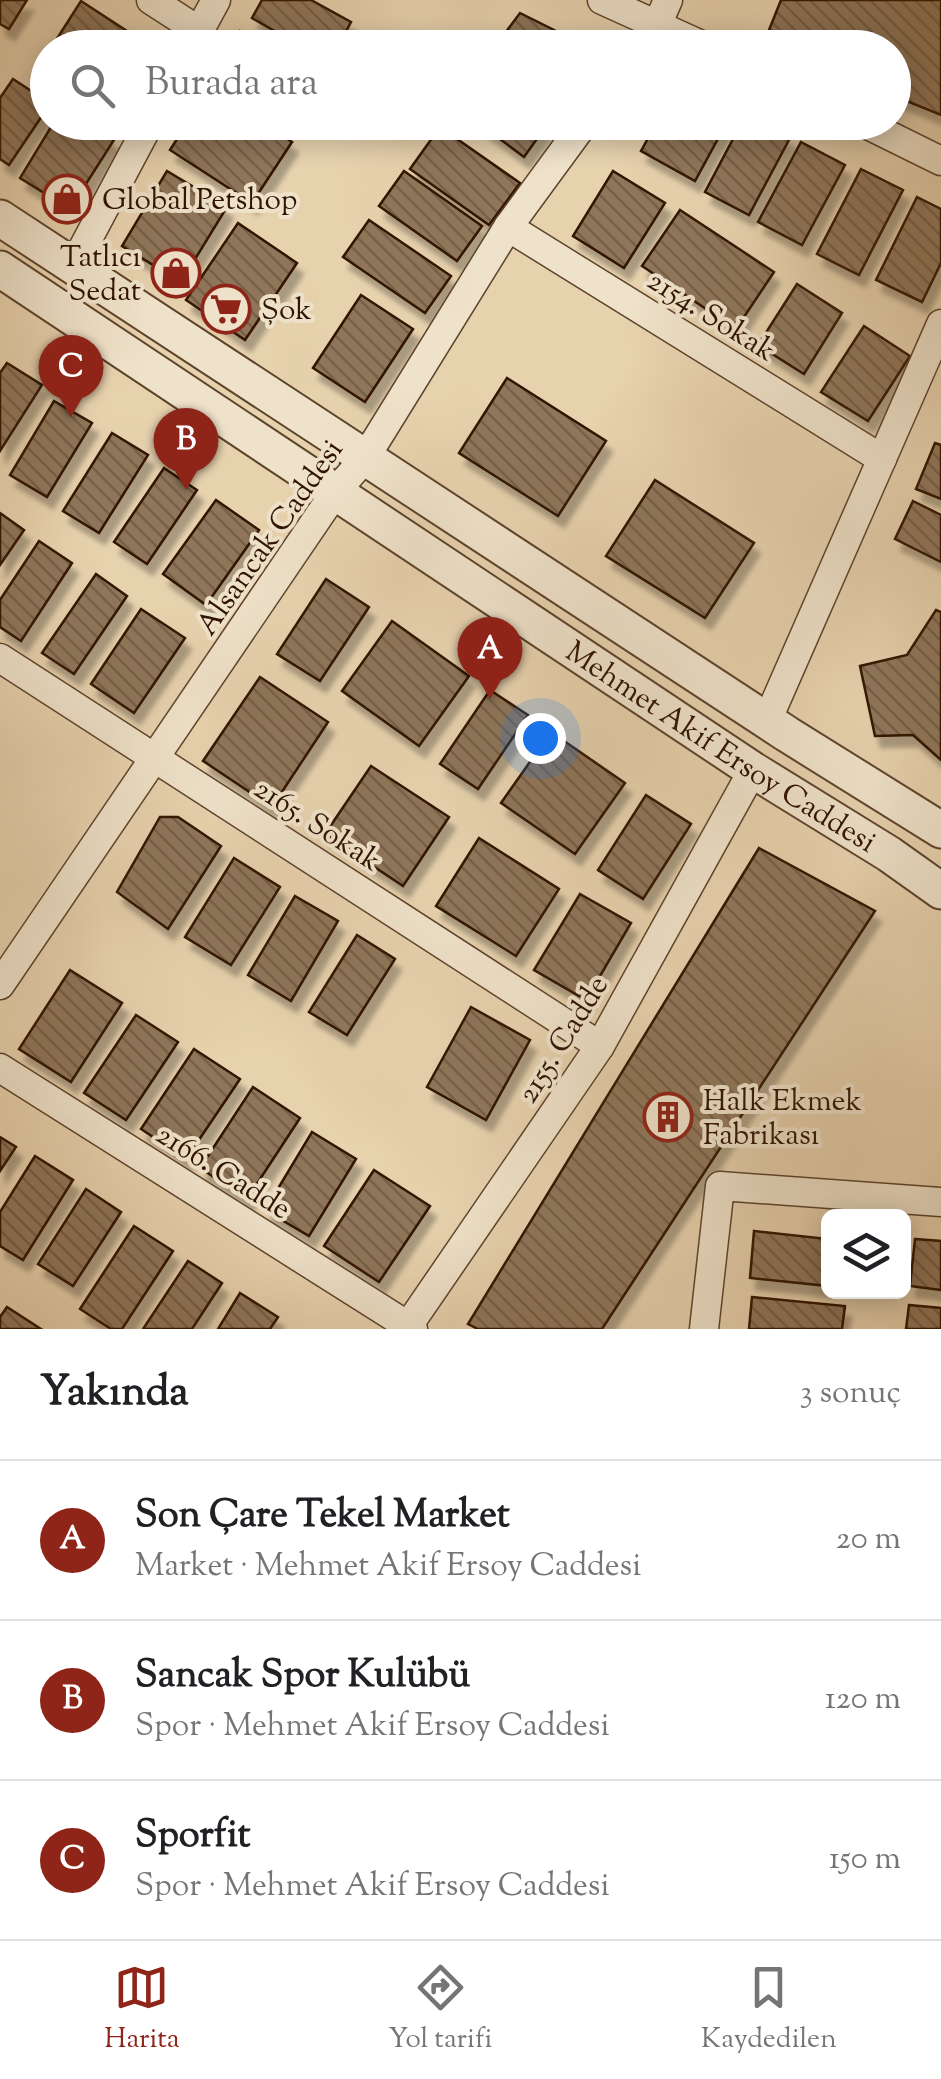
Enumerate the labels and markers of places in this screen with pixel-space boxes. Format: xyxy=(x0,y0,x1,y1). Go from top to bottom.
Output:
shop icon: Global Petshop xyxy=(41,173,93,225)
place label: Global Petshop xyxy=(102,180,297,223)
place label: Tatlıcı Sedat xyxy=(60,237,141,314)
shop icon: Tatlıcı Sedat xyxy=(150,247,202,299)
supermarket icon: Şok xyxy=(200,283,252,335)
place label: Şok xyxy=(261,290,312,333)
pin: C xyxy=(38,334,104,417)
pin: B xyxy=(154,408,218,490)
pin: A xyxy=(458,616,522,699)
place label: Halk Ekmek Fabrikası xyxy=(703,1081,862,1158)
building icon: Halk Ekmek Fabrikası xyxy=(642,1091,694,1143)

